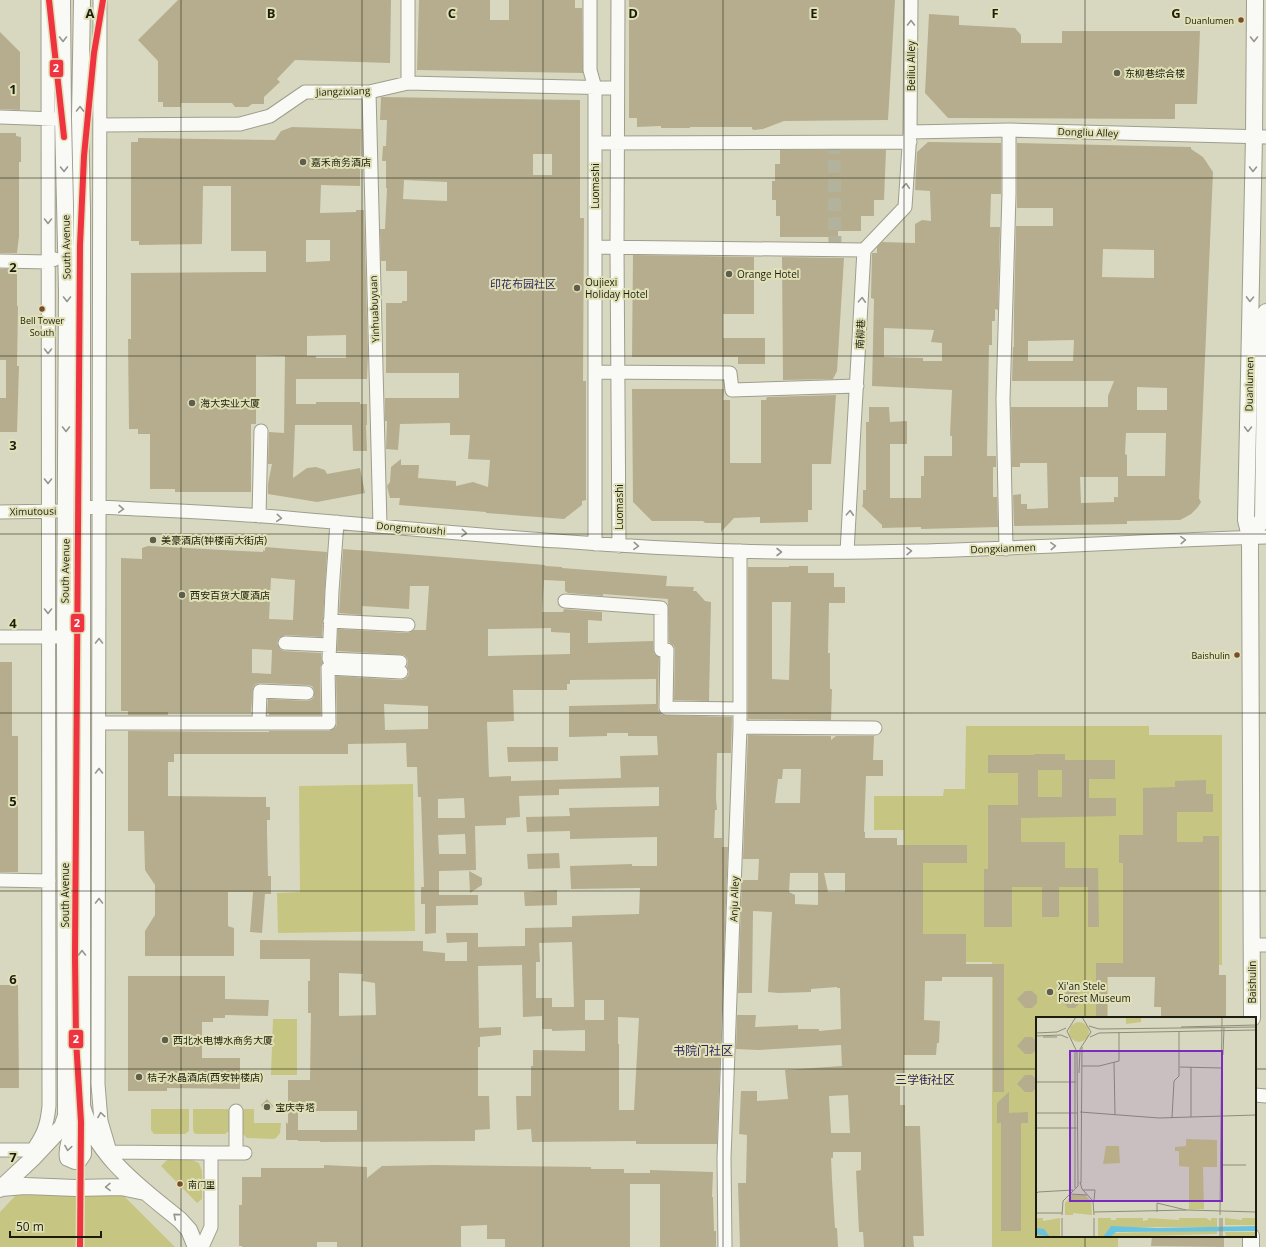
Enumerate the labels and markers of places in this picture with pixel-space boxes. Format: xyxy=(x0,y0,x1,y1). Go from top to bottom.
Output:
place label: Duanlumen xyxy=(1185,14,1234,27)
marker: Duanlumen xyxy=(1236,15,1246,25)
place label: 东柳巷综合楼 xyxy=(1125,66,1185,80)
marker: 东柳巷综合楼 xyxy=(1112,68,1122,78)
place label: 嘉禾商务酒店 xyxy=(311,155,371,169)
marker: 嘉禾商务酒店 xyxy=(298,157,308,167)
place label: Orange Hotel xyxy=(737,267,799,281)
marker: Orange Hotel xyxy=(724,269,734,279)
place label: Oujiexi Holiday Hotel xyxy=(585,275,648,301)
marker: Oujiexi Holiday Hotel xyxy=(572,283,582,293)
marker: Bell Tower South xyxy=(37,304,47,314)
place label: Bell Tower South xyxy=(20,314,64,339)
place label: 海大实业大厦 xyxy=(200,396,260,410)
marker: 海大实业大厦 xyxy=(187,398,197,408)
place label: 美豪酒店(钟楼南大街店) xyxy=(161,533,267,547)
marker: 美豪酒店(钟楼南大街店) xyxy=(148,535,158,545)
place label: 西安百货大厦酒店 xyxy=(190,588,270,602)
marker: 西安百货大厦酒店 xyxy=(177,590,187,600)
place label: Baishulin xyxy=(1192,649,1230,662)
marker: Baishulin xyxy=(1232,650,1242,660)
place label: Xi'an Stele Forest Museum xyxy=(1058,979,1131,1005)
marker: Xi'an Stele Forest Museum xyxy=(1045,987,1055,997)
place label: 西北水电博水商务大厦 xyxy=(173,1033,273,1047)
marker: 西北水电博水商务大厦 xyxy=(160,1035,170,1045)
place label: 桔子水晶酒店(西安钟楼店) xyxy=(147,1070,263,1084)
marker: 桔子水晶酒店(西安钟楼店) xyxy=(134,1072,144,1082)
place label: 宝庆寺塔 xyxy=(275,1100,315,1114)
marker: 宝庆寺塔 xyxy=(262,1102,272,1112)
place label: 南门里 xyxy=(188,1178,215,1191)
marker: 南门里 xyxy=(175,1179,185,1189)

